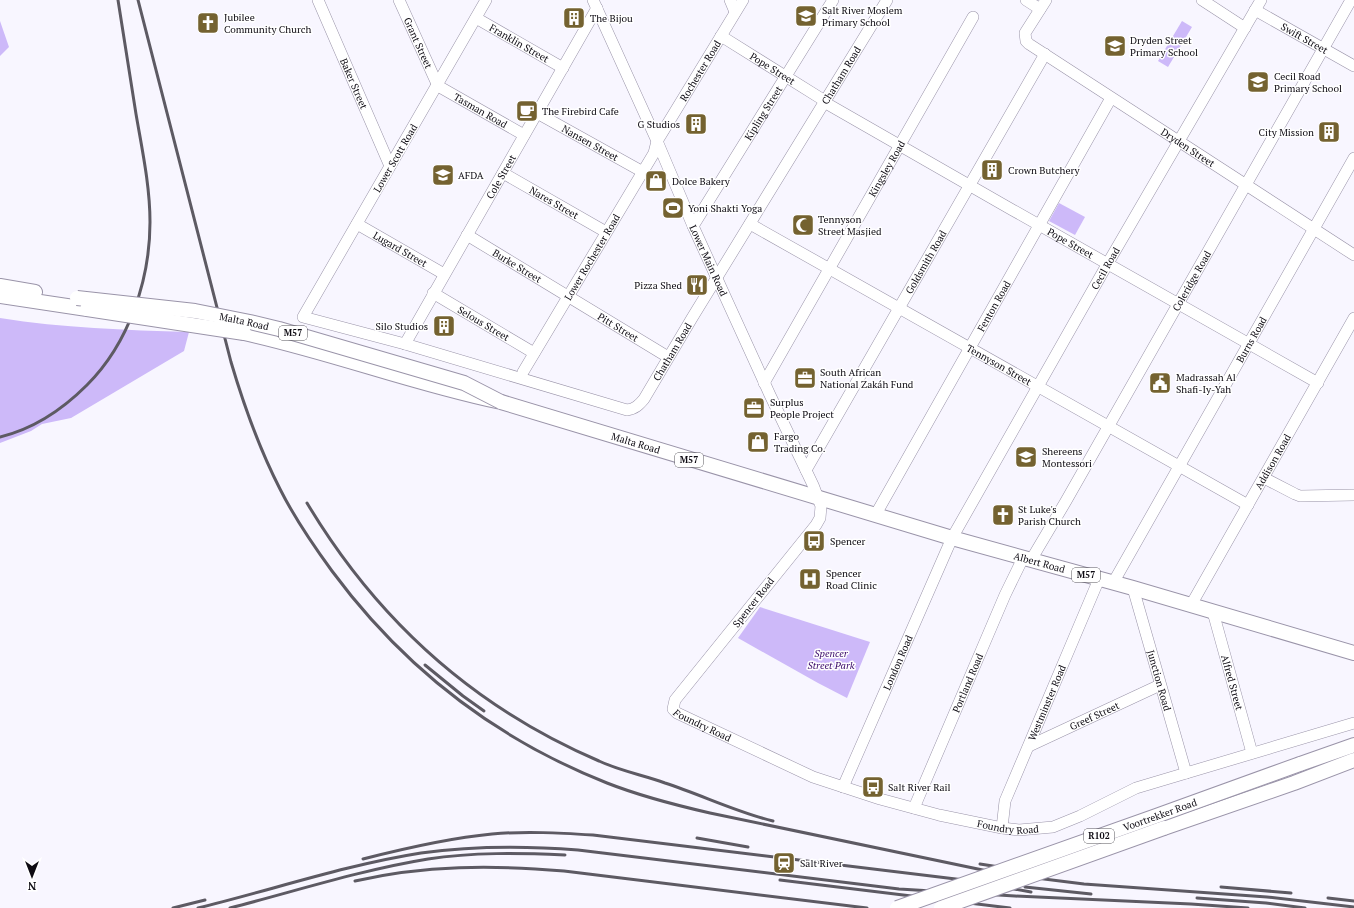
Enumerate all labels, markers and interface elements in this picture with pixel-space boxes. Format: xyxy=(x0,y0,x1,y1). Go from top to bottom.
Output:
school or university icon: Salt River Moslem Primary School xyxy=(793,3,819,29)
place label: Salt River Moslem Primary School xyxy=(822,4,903,29)
building icon: The Bijou xyxy=(561,5,587,31)
church icon: Jubilee Community Church xyxy=(195,10,221,36)
place label: Jubilee Community Church xyxy=(224,11,311,36)
place label: The Bijou xyxy=(590,12,633,25)
street label: Grant Street xyxy=(401,15,435,71)
street label: Swift Street xyxy=(1279,20,1330,57)
street label: Franklin Street xyxy=(487,21,551,66)
school or university icon: Dryden Street Primary School xyxy=(1102,33,1128,59)
place label: Dryden Street Primary School xyxy=(1130,34,1198,59)
street label: Rochester Road xyxy=(677,38,724,104)
street label: Chatham Road xyxy=(819,44,864,107)
street label: Pope Street xyxy=(747,50,798,88)
street label: Baker Street xyxy=(337,56,371,111)
school or university icon: Cecil Road Primary School xyxy=(1245,69,1271,95)
place label: Cecil Road Primary School xyxy=(1274,70,1342,95)
street label: Kipling Street xyxy=(742,83,785,143)
street label: Tasman Road xyxy=(451,90,510,131)
cafe icon: The Firebird Cafe xyxy=(514,98,540,124)
place label: The Firebird Cafe xyxy=(542,105,619,118)
building icon: G Studios xyxy=(683,111,709,137)
place label: G Studios xyxy=(637,118,680,131)
building icon: City Mission xyxy=(1316,119,1342,145)
street label: Lower Scott Road xyxy=(371,121,420,195)
street label: Nansen Street xyxy=(559,122,621,164)
street label: Dryden Street xyxy=(1158,125,1217,170)
place label: City Mission xyxy=(1259,126,1314,139)
street label: Kingsley Road xyxy=(866,138,908,199)
street label: Cole Street xyxy=(483,152,519,201)
building icon: Crown Butchery xyxy=(979,157,1005,183)
school or university icon: AFDA xyxy=(430,162,456,188)
place label: Crown Butchery xyxy=(1008,164,1081,177)
shop icon: Dolce Bakery xyxy=(643,168,669,194)
place label: AFDA xyxy=(458,169,484,182)
place label: Dolce Bakery xyxy=(672,175,731,188)
street label: Nares Street xyxy=(527,184,581,222)
sports icon: Yoni Shakti Yoga xyxy=(660,195,686,221)
place label: Yoni Shakti Yoga xyxy=(688,202,762,215)
street label: Lower Rochester Road xyxy=(561,211,623,303)
mosque icon: Tennyson Street Masjied xyxy=(790,212,816,238)
place label: Tennyson Street Masjied xyxy=(818,213,882,238)
street label: Lower Main Road xyxy=(686,223,730,299)
street label: Pope Street xyxy=(1045,225,1096,262)
street label: Goldsmith Road xyxy=(903,228,950,296)
street label: Lugard Street xyxy=(371,229,430,270)
street label: Cecil Road xyxy=(1088,245,1123,292)
street label: Burke Street xyxy=(490,246,544,286)
street label: Coleridge Road xyxy=(1169,248,1214,313)
restaurant icon: Pizza Shed xyxy=(684,272,710,298)
street label: Fenton Road xyxy=(974,278,1014,334)
place label: Pizza Shed xyxy=(634,279,682,292)
street label: Selous Street xyxy=(455,303,512,344)
street label: Malta Road xyxy=(218,310,271,333)
street label: Pitt Street xyxy=(595,310,641,345)
building icon: Silo Studios xyxy=(431,313,457,339)
street label: Burns Road xyxy=(1233,314,1270,365)
place label: Silo Studios xyxy=(375,320,428,333)
street label: Chatham Road xyxy=(650,320,695,383)
road number: M57 xyxy=(279,326,307,340)
street label: Tennyson Street xyxy=(964,341,1034,389)
office icon: South African National Zakáh Fund xyxy=(792,365,818,391)
place label: South African National Zakáh Fund xyxy=(820,366,914,391)
public building icon: Madrassah Al Shafi-Iy-Yah xyxy=(1147,370,1173,396)
place label: Madrassah Al Shafi-Iy-Yah xyxy=(1176,371,1236,396)
office icon: Surplus People Project xyxy=(741,395,767,421)
place label: Surplus People Project xyxy=(770,396,834,421)
shop icon: Fargo Trading Co. xyxy=(745,429,771,455)
street label: Malta Road xyxy=(610,430,662,457)
place label: Fargo Trading Co. xyxy=(774,430,826,455)
street label: Addison Road xyxy=(1252,431,1294,492)
school or university icon: Shereens Montessori xyxy=(1013,444,1039,470)
place label: Shereens Montessori xyxy=(1042,445,1092,470)
road number: M57 xyxy=(675,453,703,467)
church icon: St Luke's Parish Church xyxy=(990,502,1016,528)
place label: St Luke's Parish Church xyxy=(1018,503,1081,528)
bus stop icon: Spencer xyxy=(801,528,827,554)
place label: Spencer xyxy=(830,535,866,548)
street label: Albert Road xyxy=(1012,549,1067,576)
hospital icon: Spencer Road Clinic xyxy=(797,566,823,592)
place label: Spencer Road Clinic xyxy=(826,567,877,592)
road number: M57 xyxy=(1072,568,1100,582)
street label: Spencer Road xyxy=(730,574,777,630)
street label: London Road xyxy=(880,633,916,692)
park label: Spencer Street Park xyxy=(807,647,855,672)
street label: Junction Road xyxy=(1144,648,1174,713)
street label: Portland Road xyxy=(950,651,986,715)
street label: Alfred Street xyxy=(1218,653,1246,712)
street label: Westminster Road xyxy=(1025,663,1069,743)
street label: Greef Street xyxy=(1068,699,1122,733)
street label: Foundry Road xyxy=(670,707,734,745)
bus stop icon: Salt River Rail xyxy=(860,774,886,800)
place label: Salt River Rail xyxy=(888,781,951,794)
street label: Voortrekker Road xyxy=(1121,796,1199,834)
street label: Foundry Road xyxy=(976,817,1040,837)
road number: R102 xyxy=(1084,829,1114,843)
station icon: Salt River xyxy=(771,850,797,876)
north arrow xyxy=(12,856,52,896)
place label: Salt River xyxy=(800,857,843,870)
text: N xyxy=(27,879,36,893)

